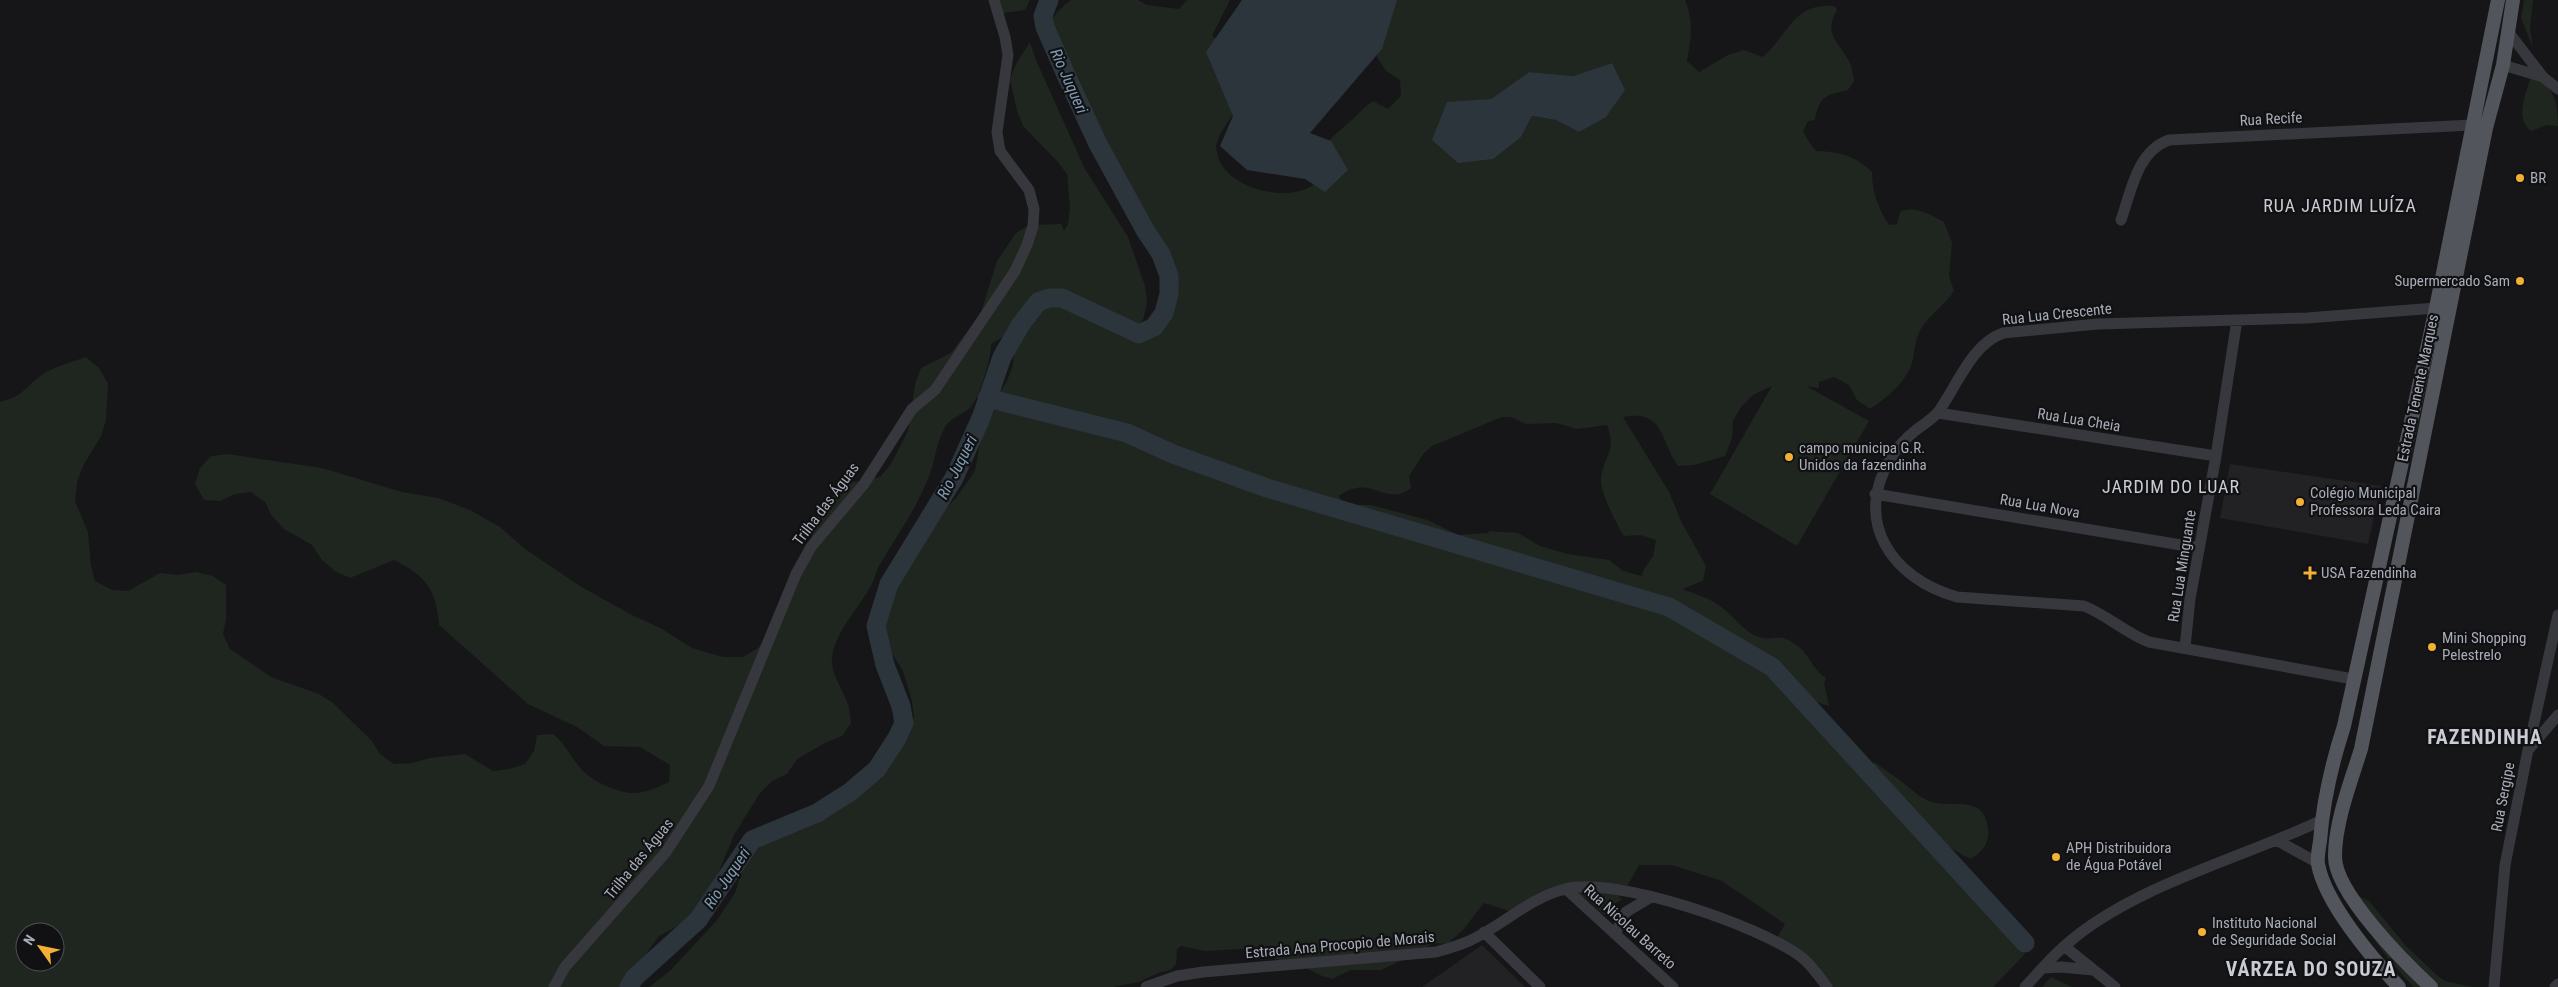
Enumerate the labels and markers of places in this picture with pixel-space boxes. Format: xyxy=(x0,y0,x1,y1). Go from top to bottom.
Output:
place label: BR xyxy=(2530,169,2546,187)
marker: BR xyxy=(2514,172,2526,184)
place label: Supermercado Sam xyxy=(2394,272,2510,290)
marker: Supermercado Sam xyxy=(2514,275,2526,287)
place label: campo municipa G.R. Unidos da fazendinha xyxy=(1799,439,1927,474)
marker: campo municipa G.R. Unidos da fazendinha xyxy=(1783,451,1795,463)
place label: Colégio Municipal Professora Leda Caira xyxy=(2310,484,2441,519)
marker: Colégio Municipal Professora Leda Caira xyxy=(2294,496,2306,508)
place label: USA Fazendinha xyxy=(2321,564,2417,582)
marker: USA Fazendinha xyxy=(2303,566,2317,580)
place label: Mini Shopping Pelestrelo xyxy=(2442,629,2526,664)
marker: Mini Shopping Pelestrelo xyxy=(2426,641,2438,653)
place label: APH Distribuidora de Água Potável xyxy=(2066,839,2172,874)
marker: APH Distribuidora de Água Potável xyxy=(2050,851,2062,863)
place label: Instituto Nacional de Seguridade Social xyxy=(2212,914,2336,949)
marker: Instituto Nacional de Seguridade Social xyxy=(2196,926,2208,938)

